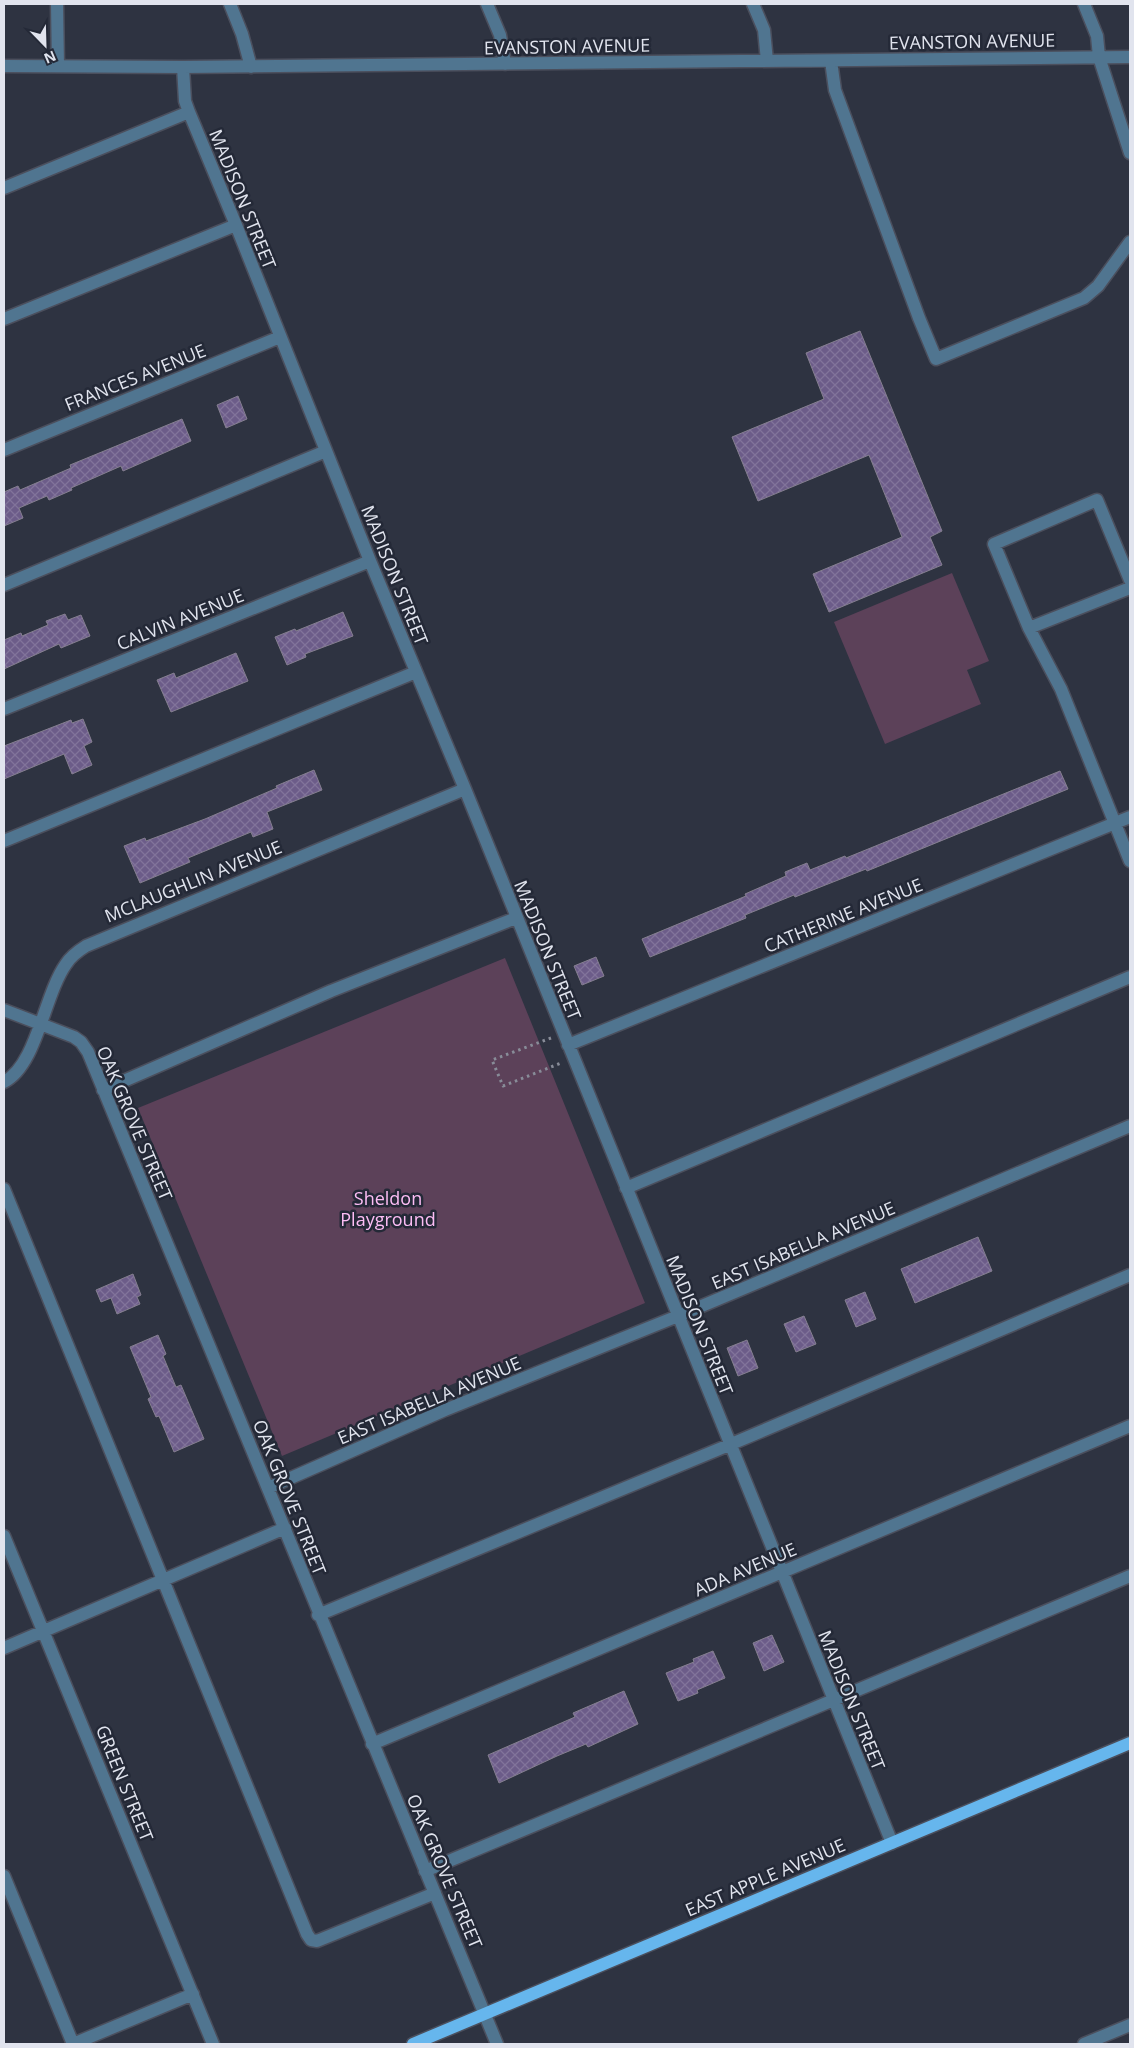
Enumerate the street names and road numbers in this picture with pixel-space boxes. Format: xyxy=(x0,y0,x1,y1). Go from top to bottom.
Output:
street label: EVANSTON AVENUE xyxy=(889,28,1055,54)
street label: EVANSTON AVENUE xyxy=(484,33,650,59)
street label: MADISON STREET xyxy=(204,126,282,272)
street label: FRANCES AVENUE xyxy=(61,338,209,416)
street label: MADISON STREET xyxy=(356,502,434,648)
street label: CALVIN AVENUE xyxy=(113,583,247,655)
street label: MCLAUGHLIN AVENUE xyxy=(101,834,285,928)
street label: CATHERINE AVENUE xyxy=(760,872,926,958)
street label: MADISON STREET xyxy=(509,877,587,1023)
street label: OAK GROVE STREET xyxy=(92,1042,178,1204)
street label: EAST ISABELLA AVENUE xyxy=(707,1195,899,1295)
street label: MADISON STREET xyxy=(661,1252,739,1398)
street label: EAST ISABELLA AVENUE xyxy=(333,1350,525,1450)
street label: OAK GROVE STREET xyxy=(248,1416,332,1578)
street label: ADA AVENUE xyxy=(690,1537,800,1601)
street label: MADISON STREET xyxy=(813,1627,891,1773)
street label: GREEN STREET xyxy=(91,1721,159,1845)
street label: OAK GROVE STREET xyxy=(402,1790,488,1952)
street label: EAST APPLE AVENUE xyxy=(681,1832,849,1922)

